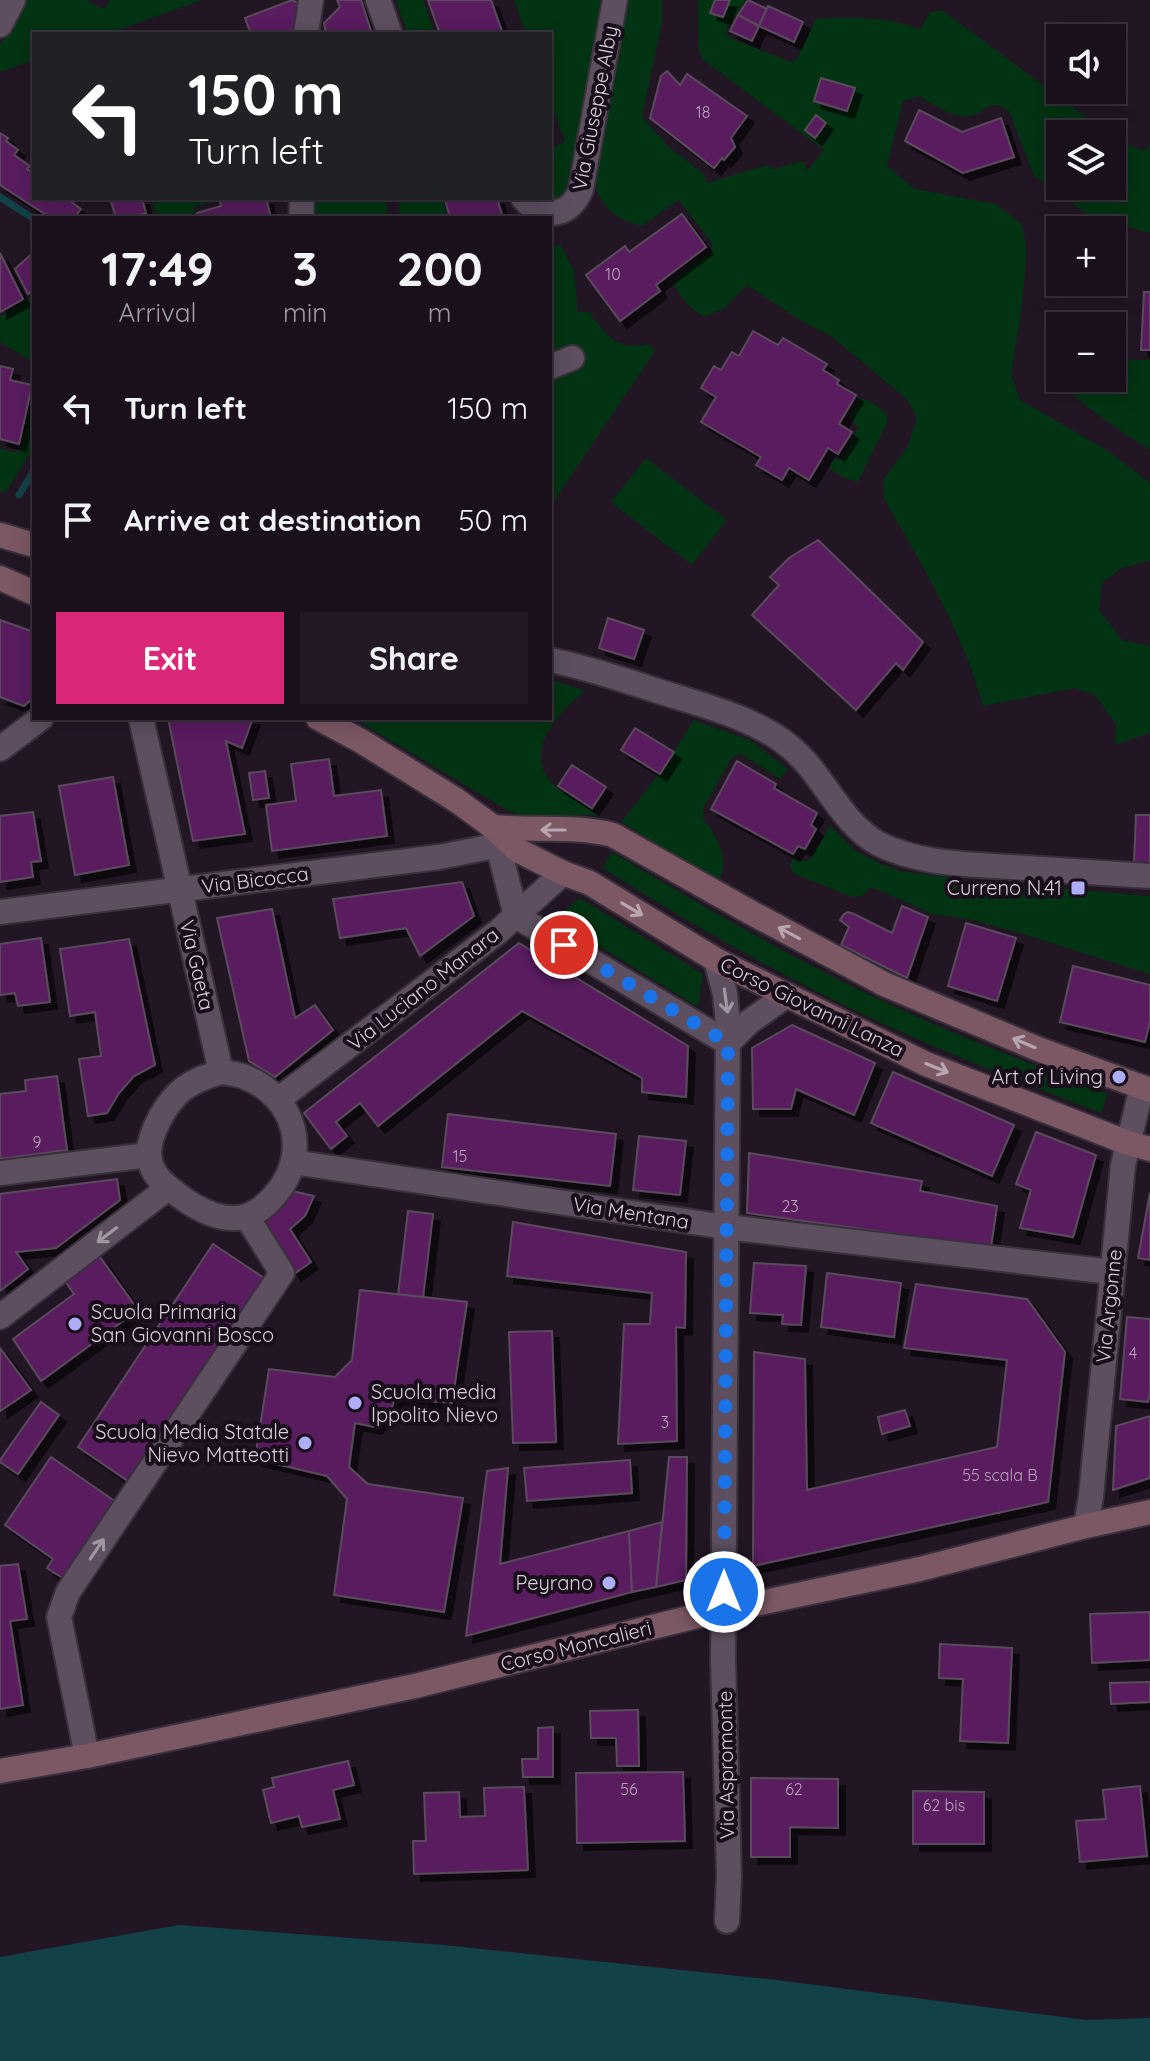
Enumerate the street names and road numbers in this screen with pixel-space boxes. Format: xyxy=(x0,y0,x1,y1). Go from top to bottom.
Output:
street label: Via Giuseppe Alby xyxy=(566,23,623,192)
street label: Via Bicocca xyxy=(200,861,310,898)
street label: Via Gaeta xyxy=(175,917,220,1012)
street label: Via Luciano Manara xyxy=(342,922,503,1055)
street label: Corso Giovanni Lanza xyxy=(716,951,908,1062)
street label: Via Mentana xyxy=(571,1191,691,1234)
street label: Via Argonne xyxy=(1090,1248,1127,1364)
street label: Corso Moncalieri xyxy=(498,1615,654,1676)
street label: Via Aspromonte xyxy=(712,1690,739,1840)

